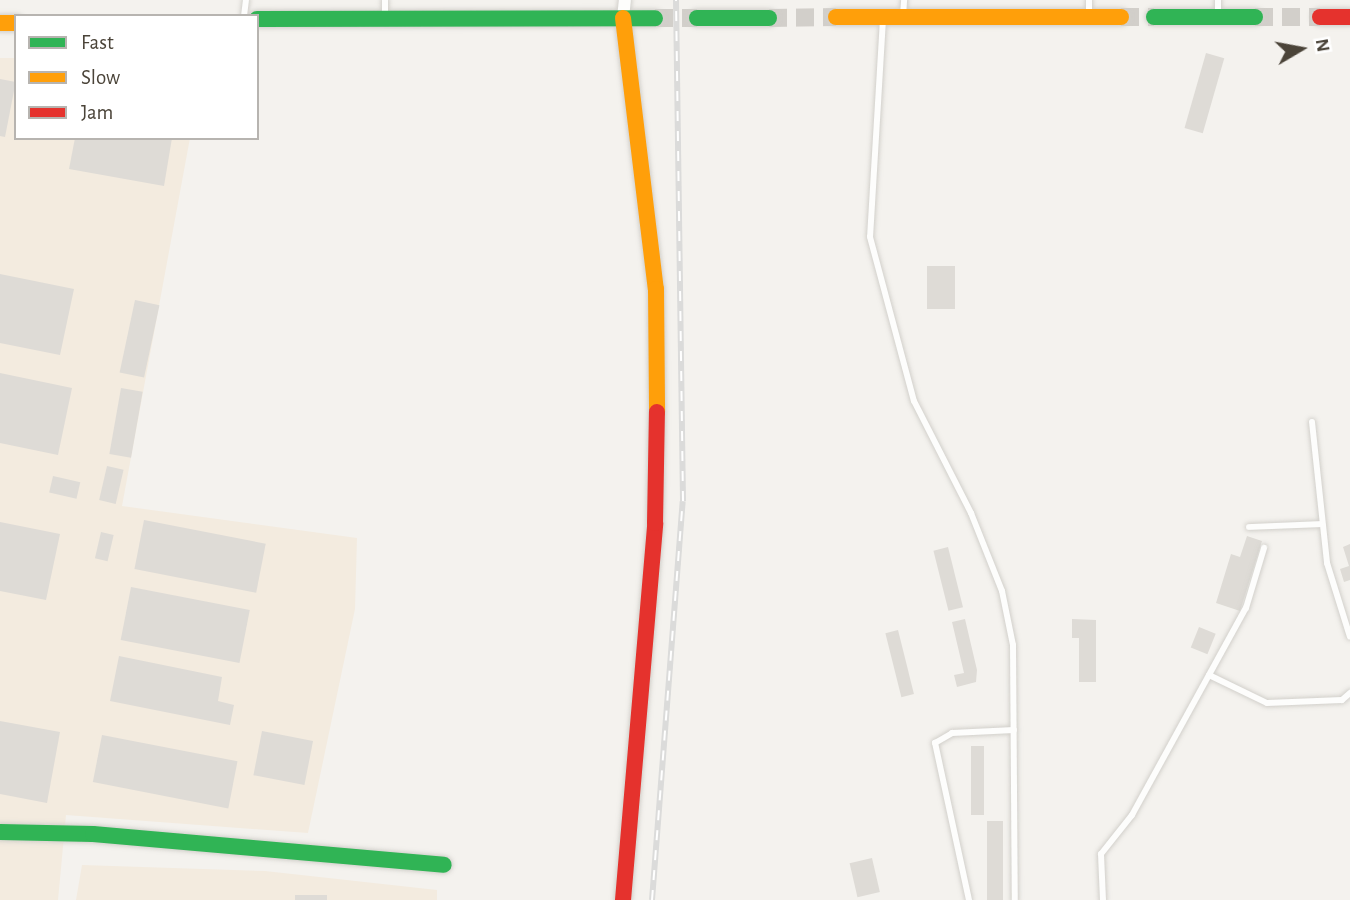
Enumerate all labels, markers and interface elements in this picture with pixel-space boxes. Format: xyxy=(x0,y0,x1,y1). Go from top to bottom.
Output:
legend xyxy=(14,14,259,140)
north arrow xyxy=(1266,14,1336,84)
text: Fast xyxy=(81,32,114,53)
text: N xyxy=(1312,37,1333,53)
text: Slow xyxy=(81,67,120,88)
text: Jam xyxy=(81,102,113,123)

